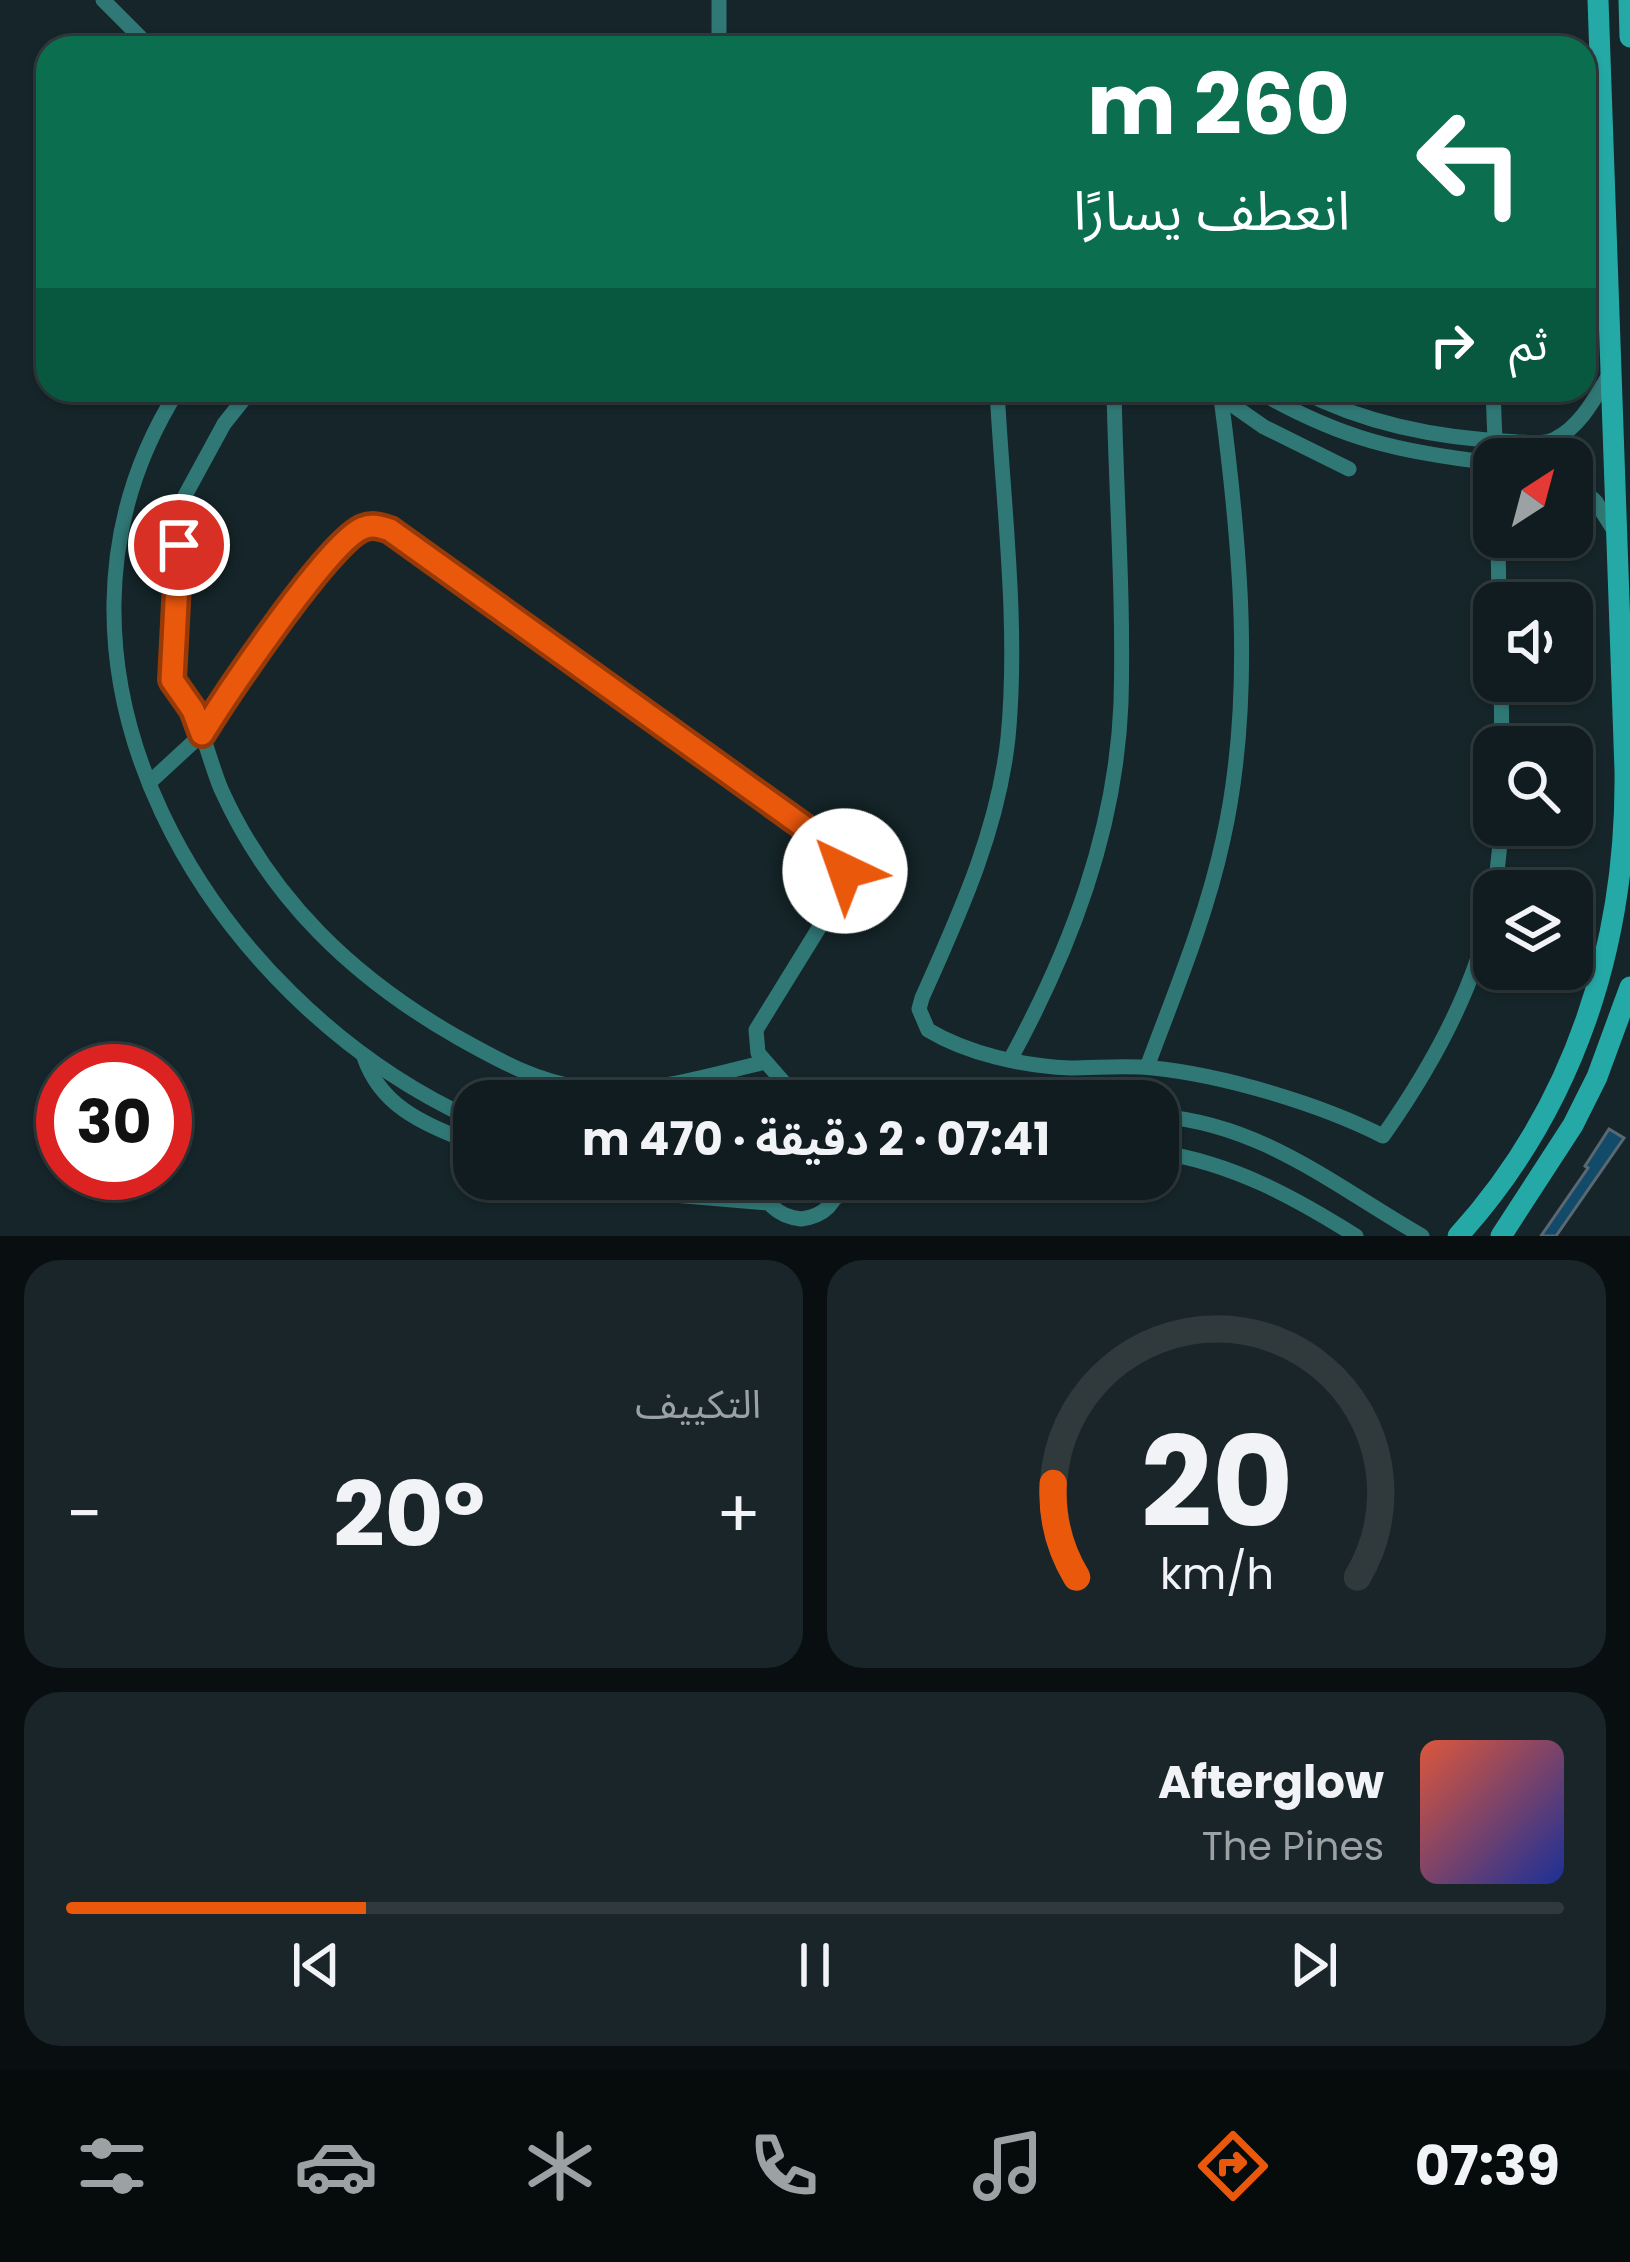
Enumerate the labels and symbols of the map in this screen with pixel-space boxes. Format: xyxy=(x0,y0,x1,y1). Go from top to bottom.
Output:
north arrow xyxy=(1473,438,1593,558)
pin xyxy=(128,494,230,596)
position arrow xyxy=(782,808,908,934)
speed limit sign: 30 xyxy=(36,1044,192,1200)

